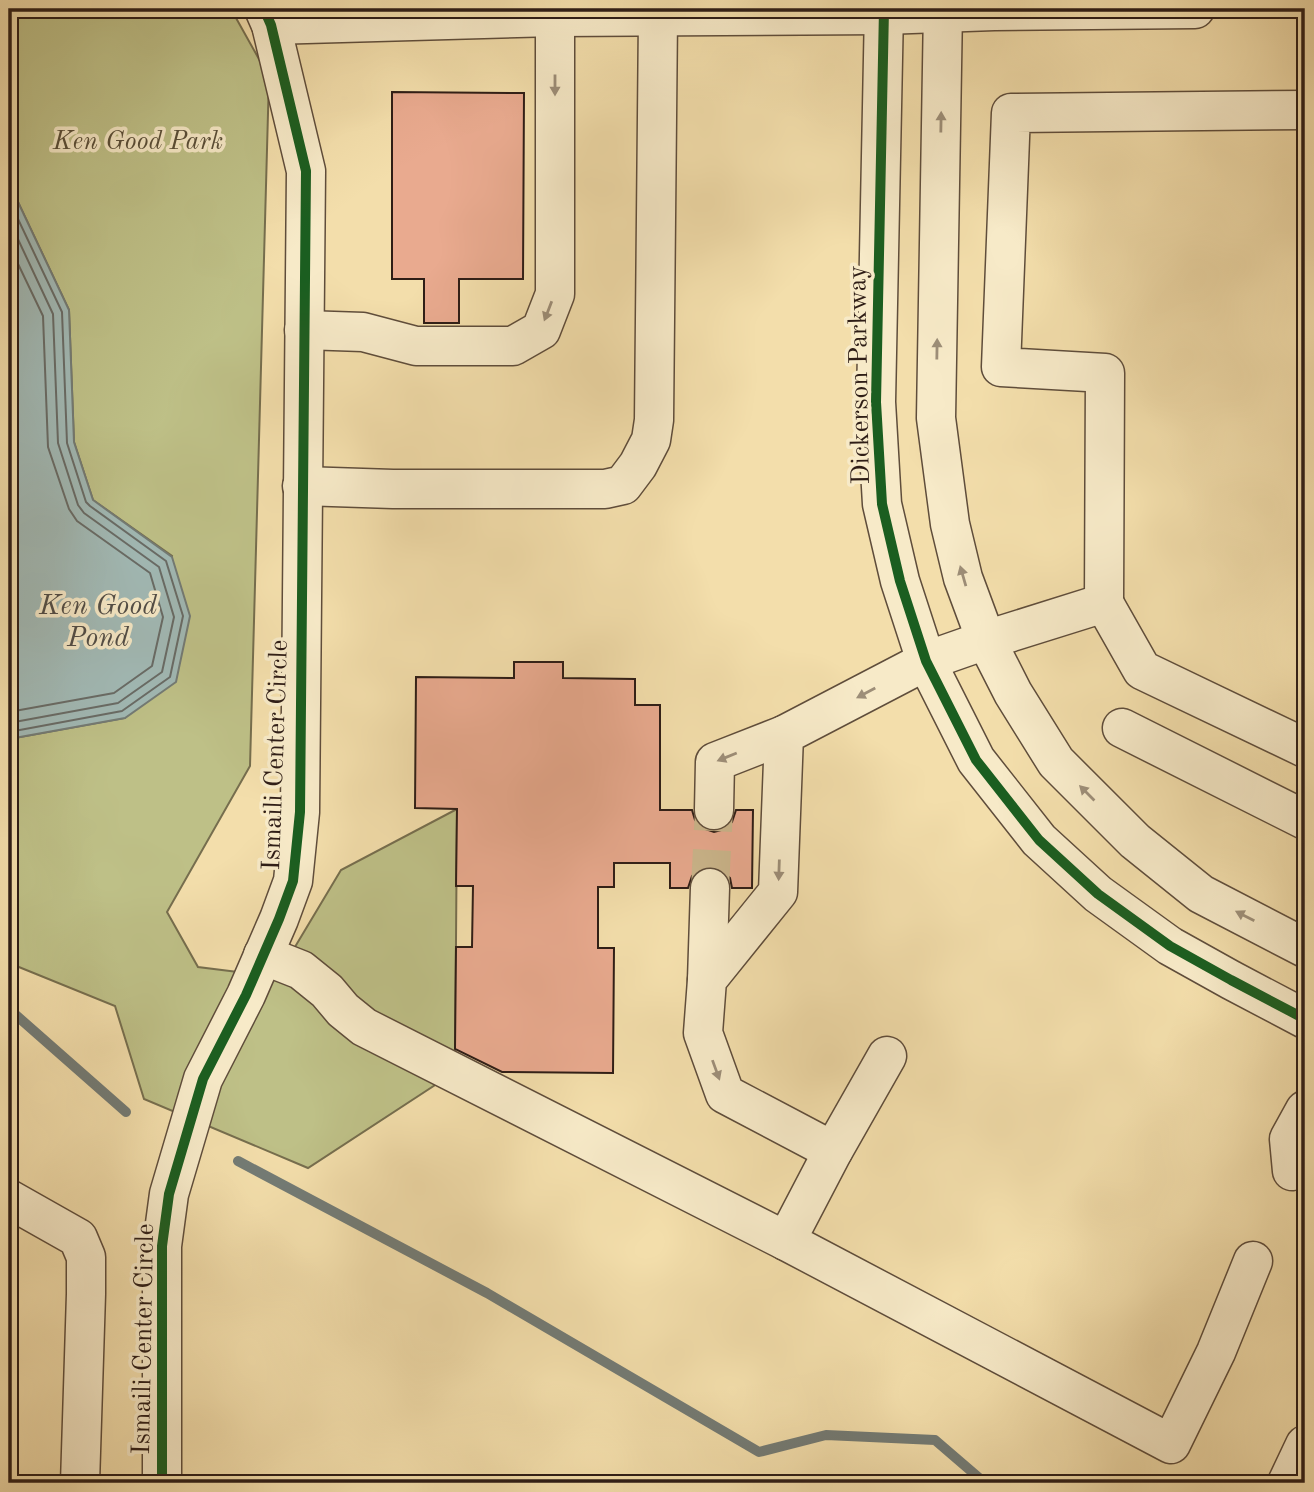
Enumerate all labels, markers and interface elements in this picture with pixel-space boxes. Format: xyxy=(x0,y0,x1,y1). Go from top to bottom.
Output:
one-way arrow xyxy=(549,74,561,96)
one-way arrow xyxy=(935,111,947,133)
park label: Ken Good Park xyxy=(52,129,223,155)
street label: Dickerson Parkway xyxy=(845,265,875,485)
one-way arrow xyxy=(543,301,554,322)
one-way arrow xyxy=(932,338,943,360)
one-way arrow xyxy=(957,566,967,587)
water label: Ken Good Pond xyxy=(38,593,157,653)
street label: Ismaili Center Circle xyxy=(259,639,293,871)
one-way arrow xyxy=(856,687,876,699)
one-way arrow xyxy=(716,751,737,762)
one-way arrow xyxy=(1079,785,1095,801)
one-way arrow xyxy=(773,859,784,881)
one-way arrow xyxy=(1235,911,1255,922)
one-way arrow xyxy=(711,1059,722,1080)
street label: Ismaili Center Circle xyxy=(129,1223,159,1455)

